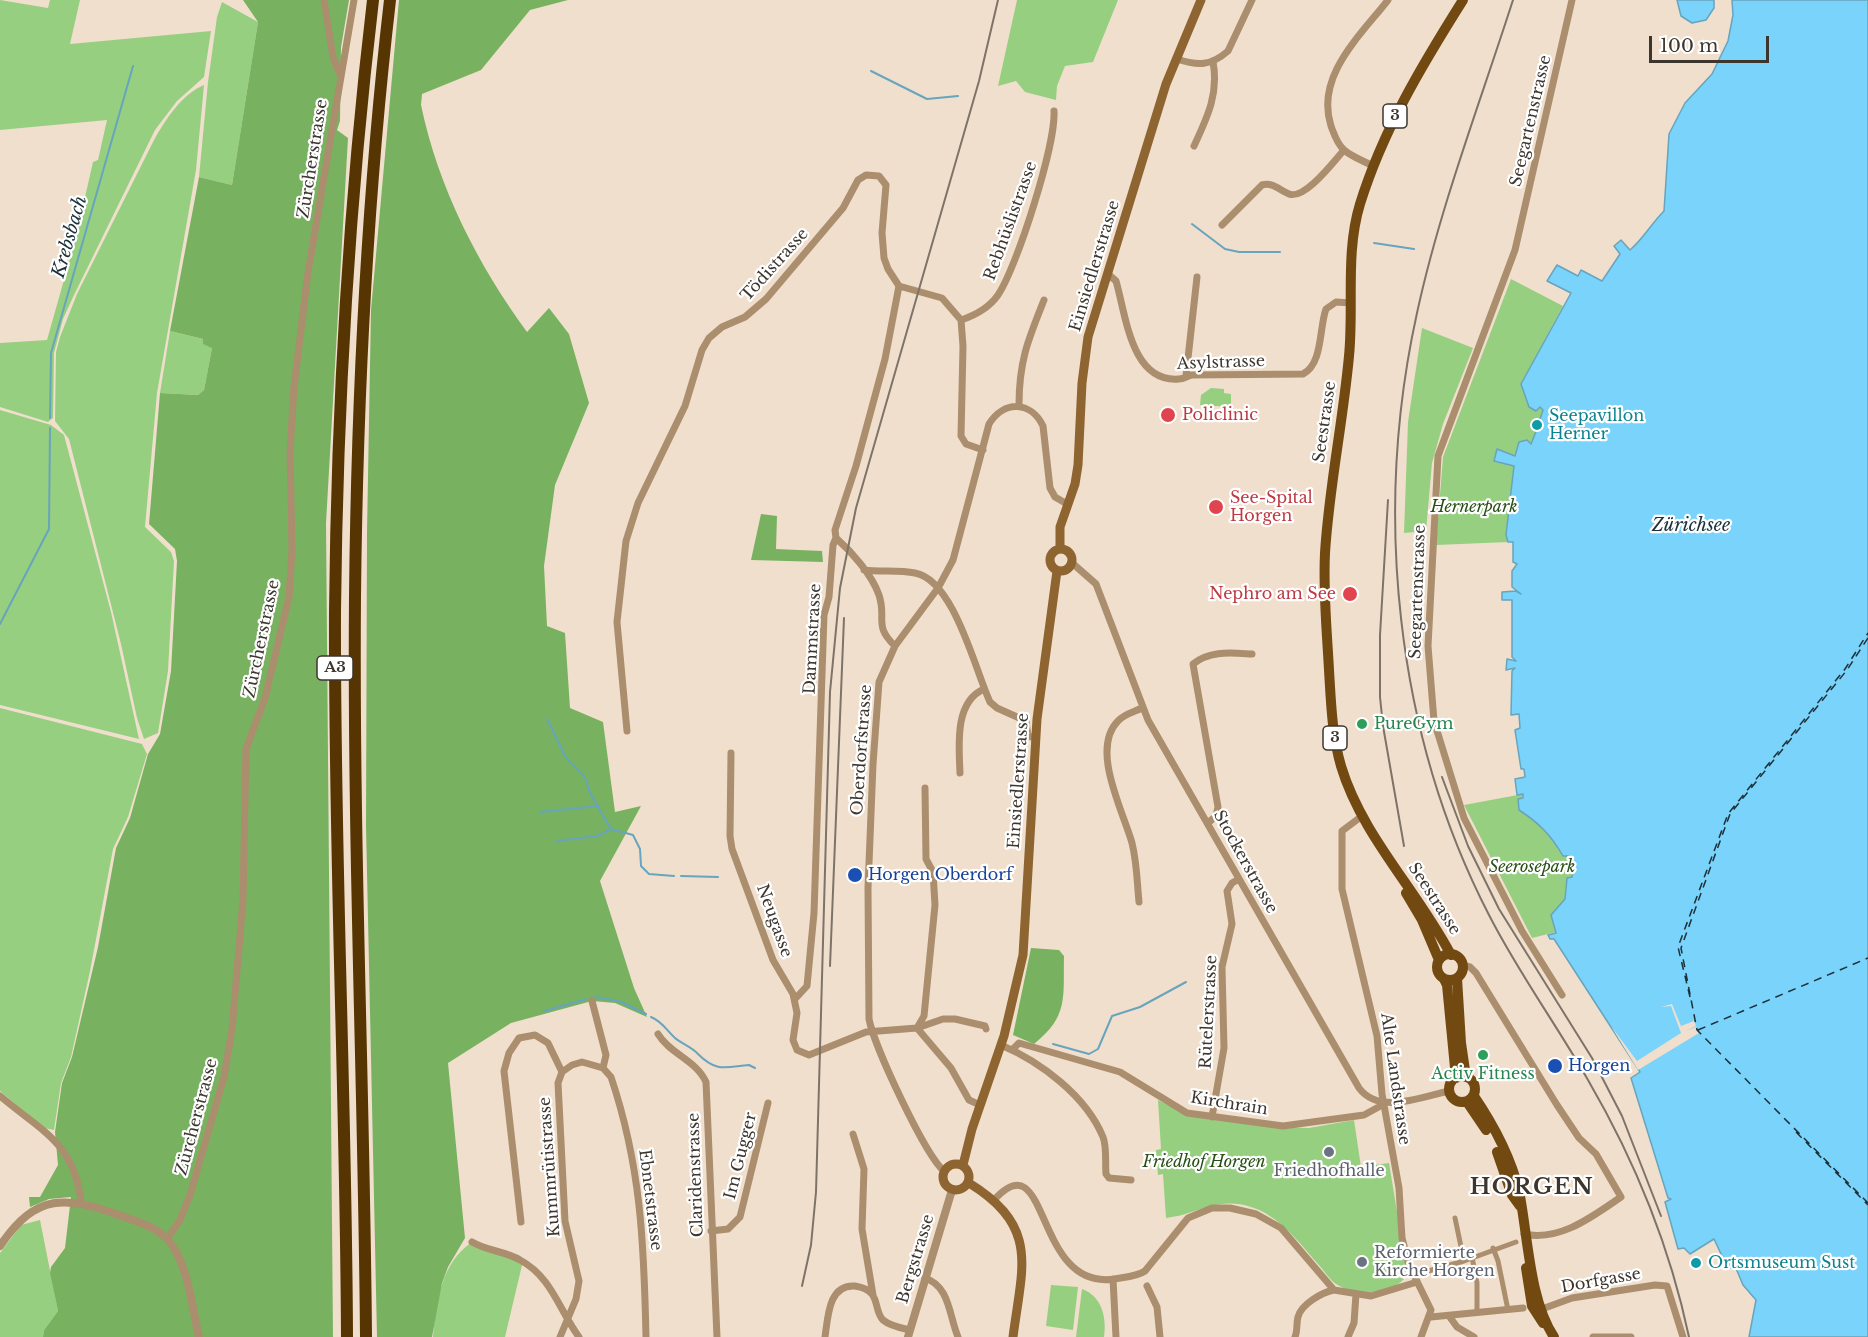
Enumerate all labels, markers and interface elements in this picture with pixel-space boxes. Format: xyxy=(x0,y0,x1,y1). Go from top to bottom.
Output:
scale bar xyxy=(1652,24,1772,62)
text: 100 m xyxy=(1660,35,1718,57)
street label: Seegartenstrasse xyxy=(1507,53,1555,189)
street label: Zürcherstrasse xyxy=(294,98,332,220)
road number: 3 xyxy=(1383,104,1407,128)
street label: Rebhüslistrasse xyxy=(981,159,1041,283)
water label: Krebsbach xyxy=(48,193,92,281)
street label: Einsiedlerstrasse xyxy=(1066,198,1124,334)
street label: Tödistrasse xyxy=(737,225,813,305)
street label: Asylstrasse xyxy=(1177,352,1265,374)
street label: Seestrasse xyxy=(1310,380,1340,464)
place label: Policlinic xyxy=(1182,405,1258,425)
marker: Policlinic xyxy=(1159,406,1177,424)
place label: Seepavillon Herner xyxy=(1549,406,1644,444)
marker: Seepavillon Herner xyxy=(1530,418,1544,432)
place label: See-Spital Horgen xyxy=(1230,488,1313,526)
park label: Hernerpark xyxy=(1431,497,1517,517)
marker: See-Spital Horgen xyxy=(1207,498,1225,516)
water label: Zürichsee xyxy=(1652,515,1730,537)
street label: Seegartenstrasse xyxy=(1406,524,1430,660)
street label: Zürcherstrasse xyxy=(240,578,284,700)
street label: Dammstrasse xyxy=(801,583,825,695)
place label: Nephro am See xyxy=(1209,584,1336,604)
marker: Nephro am See xyxy=(1341,585,1359,603)
road number: A3 xyxy=(317,656,353,680)
street label: Oberdorfstrasse xyxy=(848,684,876,816)
street label: Einsiedlerstrasse xyxy=(1005,712,1033,850)
place label: PureGym xyxy=(1374,714,1453,734)
marker: PureGym xyxy=(1355,717,1369,731)
road number: 3 xyxy=(1323,726,1347,750)
street label: Stockerstrasse xyxy=(1209,807,1281,917)
park label: Seerosepark xyxy=(1489,857,1575,877)
street label: Seestrasse xyxy=(1404,859,1464,939)
place label: Horgen Oberdorf xyxy=(868,865,1012,885)
marker: Horgen Oberdorf xyxy=(846,866,864,884)
street label: Neugasse xyxy=(752,882,796,960)
street label: Rütelerstrasse xyxy=(1196,955,1222,1069)
street label: Alte Landstrasse xyxy=(1376,1012,1414,1146)
marker: Activ Fitness xyxy=(1476,1048,1490,1062)
street label: Zürcherstrasse xyxy=(172,1056,222,1178)
place label: Horgen xyxy=(1568,1056,1630,1076)
marker: Horgen xyxy=(1546,1057,1564,1075)
place label: Activ Fitness xyxy=(1431,1064,1535,1084)
street label: Kirchrain xyxy=(1189,1088,1269,1120)
street label: Kummrütistrasse xyxy=(536,1096,564,1238)
street label: Im Gugger xyxy=(721,1111,761,1201)
street label: Claridenstrasse xyxy=(684,1112,708,1238)
marker: Friedhofhalle xyxy=(1322,1145,1336,1159)
street label: Ebnetstrasse xyxy=(634,1148,666,1252)
park label: Friedhof Horgen xyxy=(1142,1152,1266,1172)
place label: Friedhofhalle xyxy=(1273,1161,1385,1181)
district label: HORGEN xyxy=(1470,1175,1594,1201)
street label: Bergstrasse xyxy=(893,1212,939,1306)
place label: Reformierte Kirche Horgen xyxy=(1374,1243,1495,1281)
place label: Ortsmuseum Sust xyxy=(1708,1253,1855,1273)
marker: Reformierte Kirche Horgen xyxy=(1355,1255,1369,1269)
marker: Ortsmuseum Sust xyxy=(1689,1256,1703,1270)
street label: Dorfgasse xyxy=(1559,1265,1643,1297)

